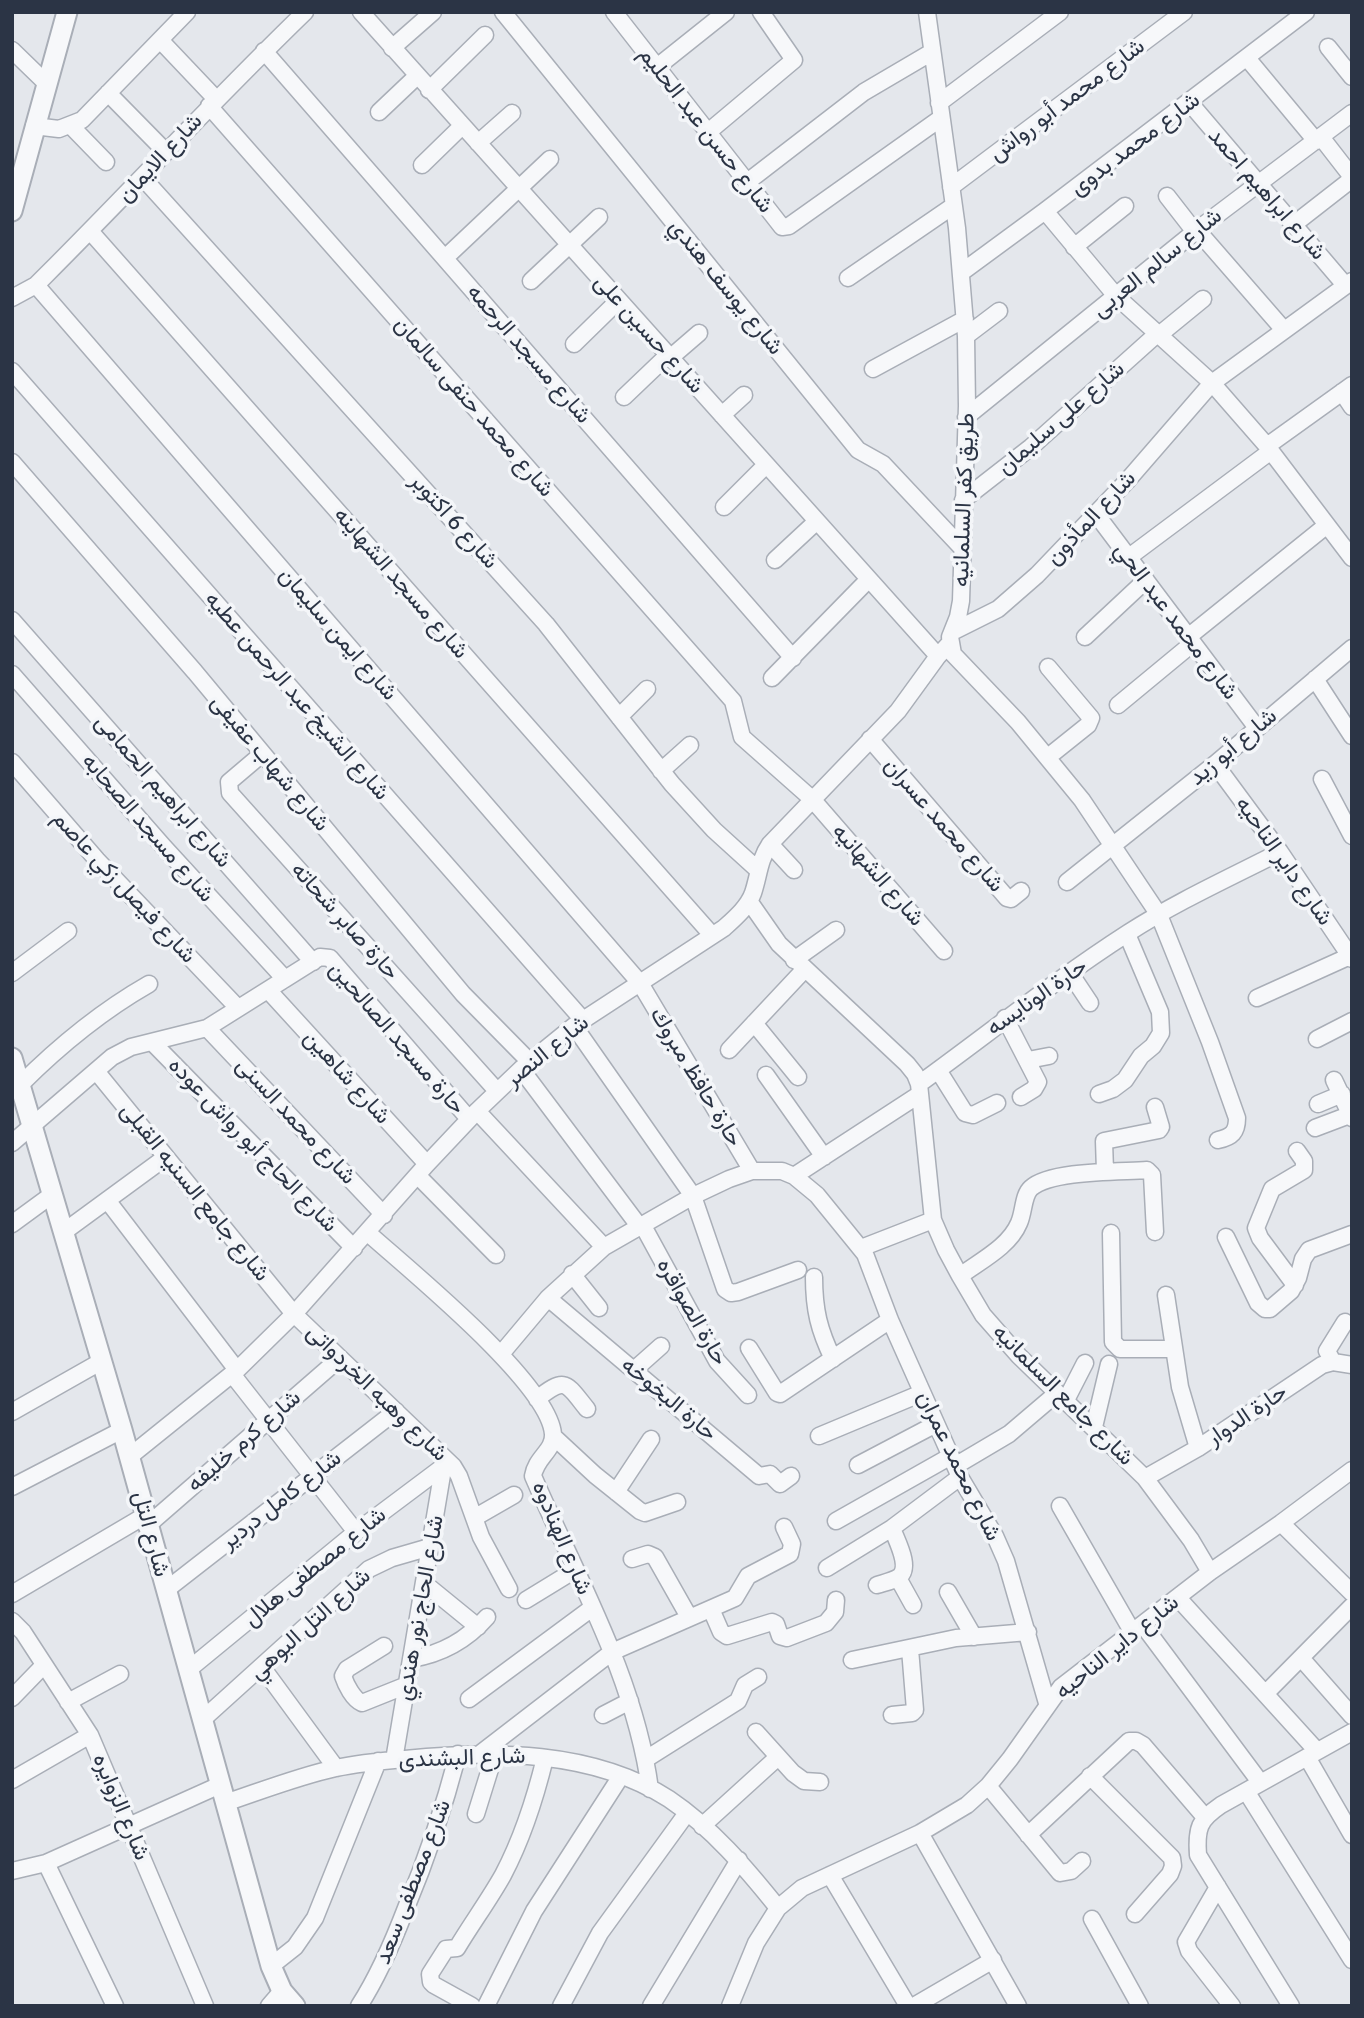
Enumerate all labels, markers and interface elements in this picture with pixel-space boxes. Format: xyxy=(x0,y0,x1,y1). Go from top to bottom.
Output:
street label: شارع محمد أبو رواش xyxy=(984,32,1150,168)
street label: شارع حسن عبد الحليم xyxy=(633,41,779,219)
street label: شارع محمد بدوى xyxy=(1065,86,1205,202)
street label: شارع الايمان xyxy=(112,108,208,208)
street label: شارع ابراهيم احمد xyxy=(1202,122,1332,266)
street label: شارع سالم العربى xyxy=(1086,202,1228,324)
street label: شارع يوسف هندي xyxy=(663,213,789,361)
street label: شارع حسين على xyxy=(588,269,710,399)
street label: شارع مسجد الرحمه xyxy=(461,279,597,429)
street label: شارع محمد حنفى سالمان xyxy=(388,311,560,503)
street label: شارع على سليمان xyxy=(992,355,1130,481)
street label: طريق كفر السلمانيه xyxy=(947,412,981,588)
street label: شارع المأذون xyxy=(1040,465,1142,571)
street label: شارع 6 اكتوبر xyxy=(404,467,504,575)
street label: شارع مسجد الشهاينه xyxy=(328,502,474,664)
street label: شارع محمد عبد الحي xyxy=(1108,537,1244,705)
street label: شارع ايمن سليمان xyxy=(273,562,403,706)
street label: شارع الشيخ عبد الرحمن عطيه xyxy=(199,586,395,806)
street label: شارع شهاب عفيفى xyxy=(205,689,335,837)
street label: شارع أبو زيد xyxy=(1183,702,1283,792)
street label: شارع ابراهيم الحمامى xyxy=(89,708,237,874)
street label: شارع مسجد الصحابه xyxy=(76,748,220,908)
street label: شارع محمد عسران xyxy=(878,752,1010,898)
street label: شارع داير الناحيه xyxy=(1229,791,1339,931)
street label: شارع فيصل زكي عاصم xyxy=(46,805,202,969)
street label: شارع الشهانيه xyxy=(826,818,930,932)
street label: حارة صابر شحاته xyxy=(285,856,405,986)
street label: حارة الونايسه xyxy=(981,952,1093,1042)
street label: حارة مسجد الصالحين xyxy=(323,956,471,1120)
street label: حارة حافظ مبروك xyxy=(644,1002,748,1152)
street label: شارع النصر xyxy=(500,1009,594,1093)
street label: شارع شاهين xyxy=(298,1024,396,1130)
street label: شارع الحاج أبو رواش عوده xyxy=(162,1052,344,1238)
street label: شارع محمد السنى xyxy=(230,1052,362,1190)
street label: شارع جامع السنيه القبلى xyxy=(114,1097,276,1287)
street label: حارة الصواقره xyxy=(650,1254,734,1370)
street label: شارع وهبه الخردواتى xyxy=(301,1318,453,1468)
street label: شارع جامع السلمانيه xyxy=(986,1318,1140,1472)
street label: حارة البخوخه xyxy=(615,1351,723,1447)
street label: حارة الدوار xyxy=(1202,1378,1292,1452)
street label: شارع كرم خليفه xyxy=(181,1384,307,1498)
street label: شارع محمد عمران xyxy=(911,1387,1007,1545)
street label: شارع كامل دردير xyxy=(215,1444,347,1556)
street label: شارع الهنادوه xyxy=(526,1477,598,1599)
street label: شارع التل xyxy=(126,1488,176,1580)
street label: شارع مصطفى هلال xyxy=(238,1501,392,1633)
street label: شارع الحاج نور هندي xyxy=(390,1513,450,1703)
street label: شارع التل البوهي xyxy=(244,1562,376,1686)
street label: شارع داير الناحيه xyxy=(1050,1589,1184,1705)
street label: شارع البشندى xyxy=(398,1742,526,1774)
street label: شارع الزوايره xyxy=(86,1749,156,1865)
street label: شارع مصطفى سعد xyxy=(369,1796,457,1968)

